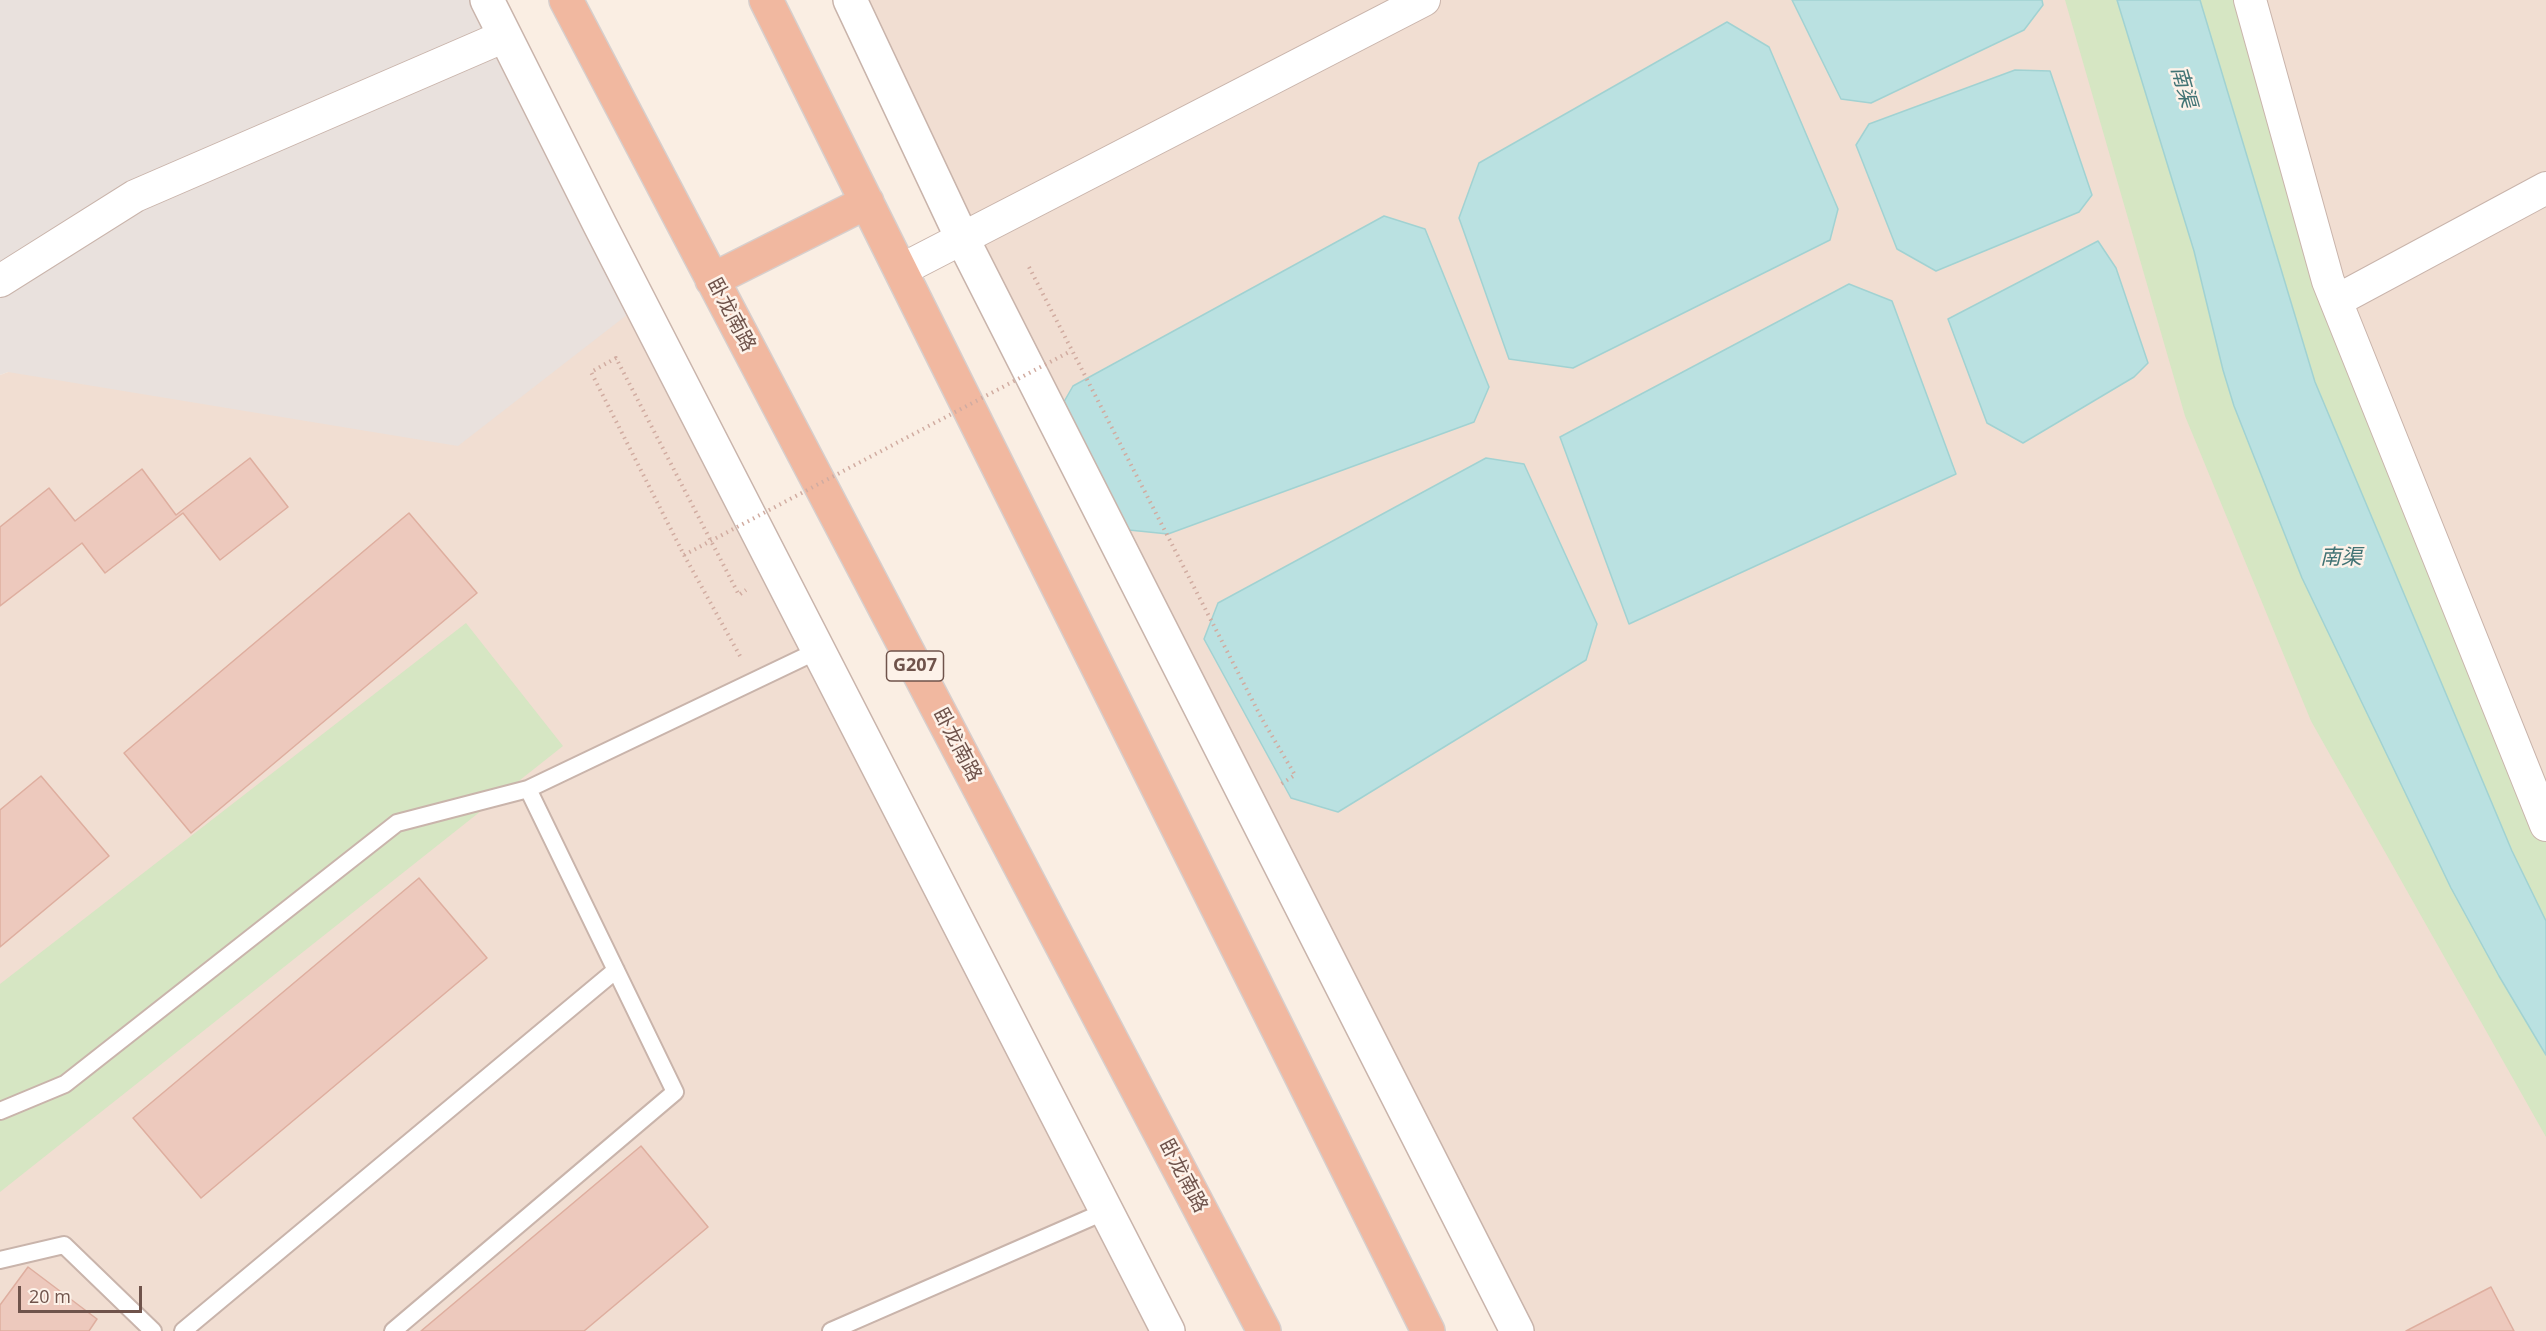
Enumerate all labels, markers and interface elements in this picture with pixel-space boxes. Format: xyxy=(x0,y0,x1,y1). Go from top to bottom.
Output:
water label: 南渠 xyxy=(2165,63,2201,111)
street label: 卧龙南路 xyxy=(702,274,760,356)
water label: 南渠 xyxy=(2320,545,2362,571)
road number: G207 xyxy=(886,651,944,681)
street label: 卧龙南路 xyxy=(928,704,986,786)
street label: 卧龙南路 xyxy=(1154,1135,1212,1217)
scale bar xyxy=(21,1274,146,1312)
text: 20 m xyxy=(29,1284,71,1308)

